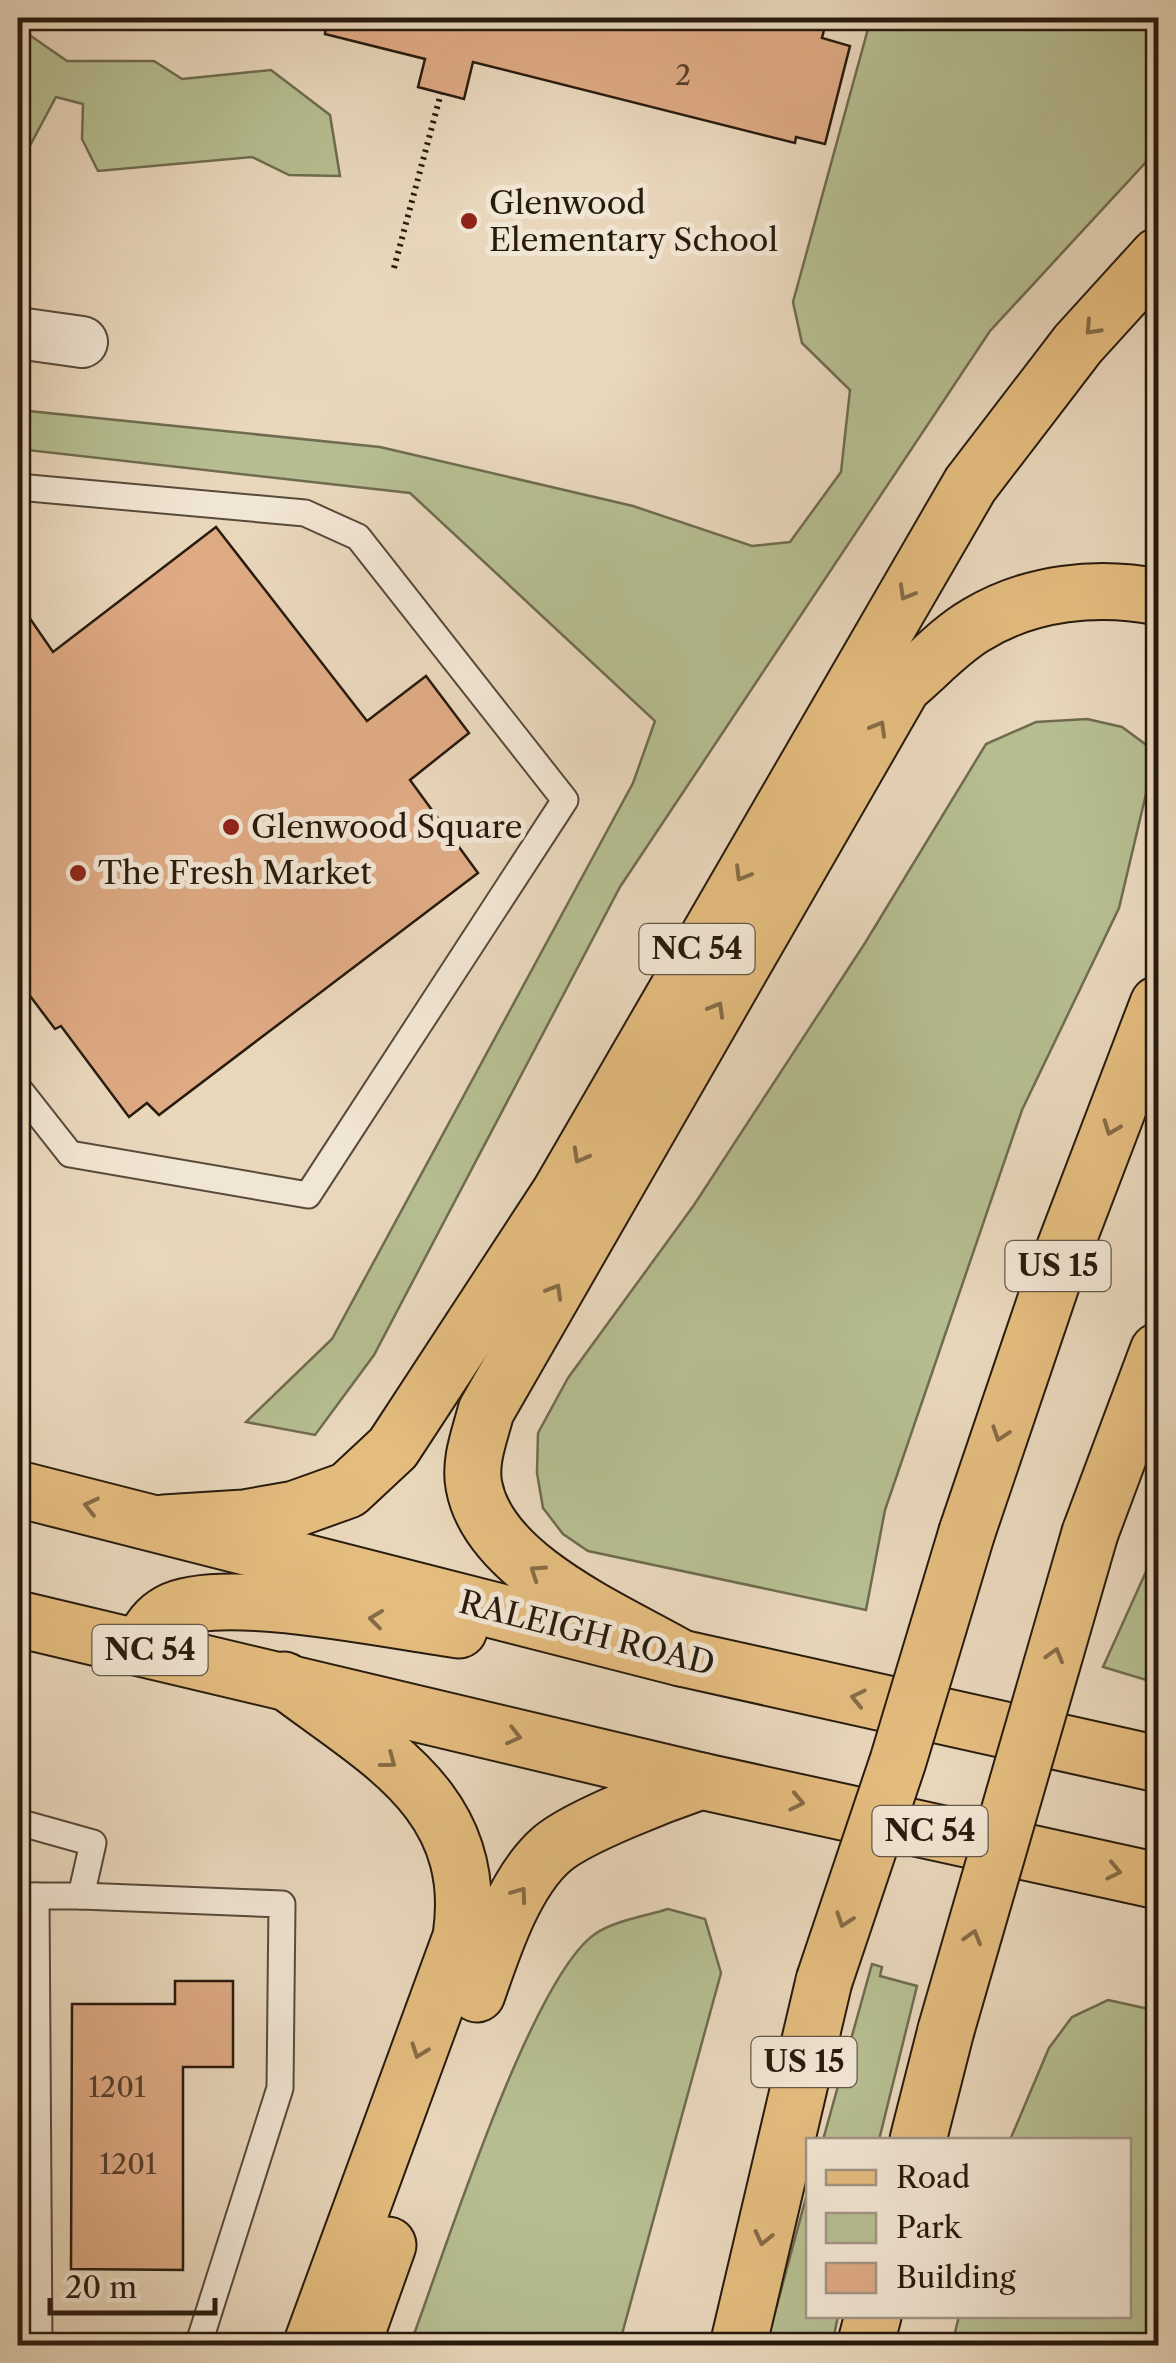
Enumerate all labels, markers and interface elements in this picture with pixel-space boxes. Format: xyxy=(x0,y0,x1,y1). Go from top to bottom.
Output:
house number: 2 xyxy=(675,58,691,92)
place label: Glenwood Elementary School xyxy=(489,183,778,259)
marker: Glenwood Elementary School xyxy=(458,210,480,232)
one-way arrow xyxy=(1086,316,1104,335)
one-way arrow xyxy=(899,583,918,601)
one-way arrow xyxy=(867,721,887,739)
place label: Glenwood Square xyxy=(251,807,522,846)
marker: Glenwood Square xyxy=(220,816,242,838)
place label: The Fresh Market xyxy=(98,853,372,892)
marker: The Fresh Market xyxy=(67,862,89,884)
one-way arrow xyxy=(734,863,754,881)
road number: NC 54 xyxy=(640,924,754,974)
one-way arrow xyxy=(705,1002,725,1020)
one-way arrow xyxy=(1102,1118,1122,1136)
one-way arrow xyxy=(573,1145,593,1163)
road number: US 15 xyxy=(1006,1241,1110,1291)
one-way arrow xyxy=(543,1284,562,1302)
one-way arrow xyxy=(992,1424,1012,1441)
one-way arrow xyxy=(83,1497,100,1518)
one-way arrow xyxy=(530,1566,548,1585)
street label: RALEIGH ROAD xyxy=(455,1582,719,1683)
one-way arrow xyxy=(367,1610,384,1631)
road number: NC 54 xyxy=(92,1625,208,1675)
one-way arrow xyxy=(1043,1647,1064,1664)
one-way arrow xyxy=(850,1688,867,1709)
one-way arrow xyxy=(505,1724,522,1745)
one-way arrow xyxy=(378,1749,396,1766)
one-way arrow xyxy=(788,1790,805,1811)
road number: NC 54 xyxy=(872,1806,988,1856)
one-way arrow xyxy=(1105,1859,1122,1880)
one-way arrow xyxy=(508,1887,525,1905)
one-way arrow xyxy=(836,1910,856,1927)
one-way arrow xyxy=(961,1929,982,1946)
road number: US 15 xyxy=(752,2037,856,2087)
one-way arrow xyxy=(410,2042,431,2059)
house number: 1201 xyxy=(88,2070,146,2104)
legend xyxy=(806,2138,1131,2318)
house number: 1201 xyxy=(99,2147,157,2181)
text: Road xyxy=(896,2159,970,2196)
text: Park xyxy=(896,2209,963,2246)
one-way arrow xyxy=(754,2229,775,2246)
scale bar xyxy=(50,2253,215,2315)
text: Building xyxy=(896,2259,1016,2296)
text: 20 m xyxy=(65,2269,137,2306)

